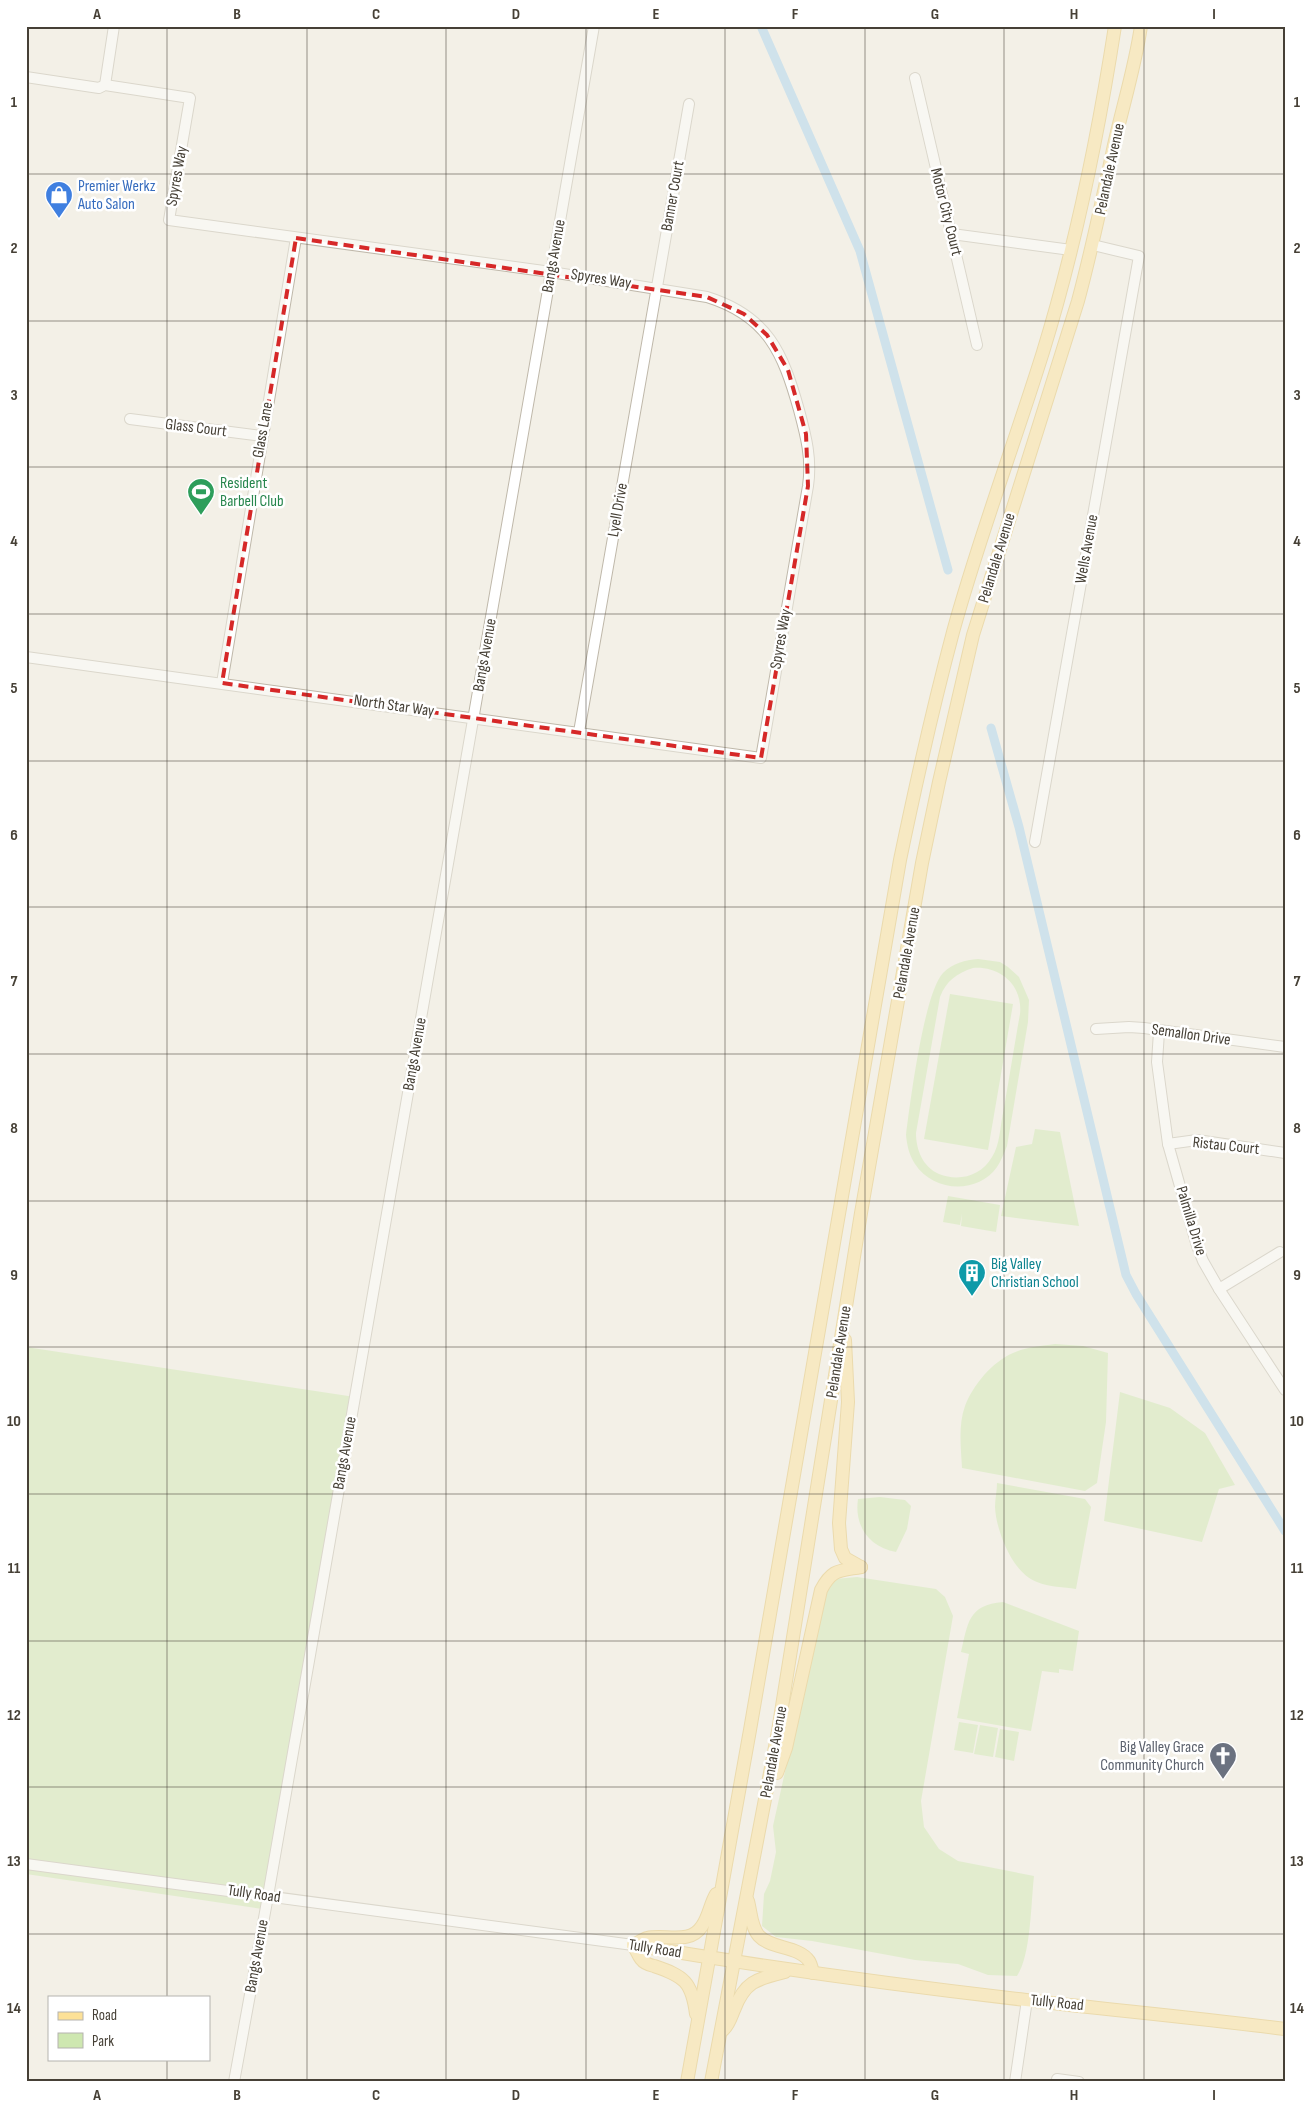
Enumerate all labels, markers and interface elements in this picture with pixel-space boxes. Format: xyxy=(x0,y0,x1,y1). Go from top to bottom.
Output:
text: A xyxy=(92,5,101,24)
text: B xyxy=(233,5,241,24)
text: C xyxy=(372,5,380,24)
text: D xyxy=(512,5,520,24)
text: E xyxy=(653,5,660,24)
text: F xyxy=(792,5,799,24)
text: G xyxy=(931,5,939,24)
text: H xyxy=(1070,5,1078,24)
text: I xyxy=(1212,5,1216,24)
text: 1 xyxy=(11,93,18,112)
text: 1 xyxy=(1294,93,1301,112)
street label: Pelandale Avenue xyxy=(1091,122,1129,216)
street label: Spyres Way xyxy=(162,144,192,208)
street label: Banner Court xyxy=(657,159,689,233)
street label: Motor City Court xyxy=(926,166,966,258)
place label: Premier Werkz Auto Salon xyxy=(77,177,156,214)
shop icon: Premier Werkz Auto Salon xyxy=(44,180,74,219)
street label: Bangs Avenue xyxy=(538,218,570,294)
text: 2 xyxy=(10,239,18,258)
text: 2 xyxy=(1293,239,1301,258)
street label: Spyres Way xyxy=(569,265,633,293)
text: 3 xyxy=(10,386,18,405)
text: 3 xyxy=(1293,386,1301,405)
street label: Glass Lane xyxy=(249,401,277,459)
street label: Glass Court xyxy=(164,415,228,441)
place label: Resident Barbell Club xyxy=(220,474,284,511)
sports icon: Resident Barbell Club xyxy=(186,477,216,516)
street label: Lyell Drive xyxy=(604,482,632,538)
street label: Pelandale Avenue xyxy=(974,511,1020,605)
street label: Wells Avenue xyxy=(1072,513,1102,585)
text: 4 xyxy=(10,532,18,551)
text: 4 xyxy=(1293,532,1301,551)
street label: Spyres Way xyxy=(766,607,796,671)
street label: Bangs Avenue xyxy=(469,617,501,693)
text: 5 xyxy=(10,679,18,698)
text: 5 xyxy=(1293,679,1301,698)
street label: North Star Way xyxy=(353,691,435,721)
text: 6 xyxy=(10,826,18,845)
text: 6 xyxy=(1293,826,1301,845)
street label: Pelandale Avenue xyxy=(890,906,924,1000)
text: 7 xyxy=(11,972,18,991)
text: 7 xyxy=(1294,972,1301,991)
street label: Bangs Avenue xyxy=(399,1016,431,1092)
street label: Semallon Drive xyxy=(1150,1020,1232,1050)
text: 8 xyxy=(10,1119,18,1138)
text: 8 xyxy=(1293,1119,1301,1138)
street label: Ristau Court xyxy=(1192,1133,1260,1159)
street label: Palmilla Drive xyxy=(1171,1184,1211,1258)
place label: Big Valley Christian School xyxy=(991,1255,1079,1292)
building icon: Big Valley Christian School xyxy=(957,1258,987,1297)
text: 9 xyxy=(10,1266,18,1285)
text: 9 xyxy=(1293,1266,1301,1285)
street label: Pelandale Avenue xyxy=(822,1305,856,1399)
text: 10 xyxy=(7,1412,21,1431)
text: 10 xyxy=(1290,1412,1304,1431)
street label: Bangs Avenue xyxy=(329,1415,361,1491)
text: 11 xyxy=(8,1559,21,1578)
text: 11 xyxy=(1291,1559,1304,1578)
street label: Pelandale Avenue xyxy=(757,1705,791,1799)
text: 12 xyxy=(7,1706,21,1725)
text: 12 xyxy=(1290,1706,1304,1725)
place label: Big Valley Grace Community Church xyxy=(1100,1738,1204,1775)
church icon: Big Valley Grace Community Church xyxy=(1208,1741,1238,1780)
text: 13 xyxy=(7,1852,21,1871)
text: 13 xyxy=(1290,1852,1304,1871)
street label: Tully Road xyxy=(226,1881,282,1907)
street label: Bangs Avenue xyxy=(241,1918,273,1994)
street label: Tully Road xyxy=(627,1935,683,1963)
street label: Tully Road xyxy=(1029,1991,1085,2015)
legend xyxy=(48,1996,210,2060)
text: 14 xyxy=(7,1999,21,2018)
text: 14 xyxy=(1290,1999,1304,2018)
text: Road xyxy=(92,2006,117,2025)
text: Park xyxy=(92,2032,114,2051)
text: A xyxy=(92,2086,101,2105)
text: B xyxy=(233,2086,241,2105)
text: C xyxy=(372,2086,380,2105)
text: D xyxy=(512,2086,520,2105)
text: E xyxy=(653,2086,660,2105)
text: F xyxy=(792,2086,799,2105)
text: G xyxy=(931,2086,939,2105)
text: H xyxy=(1070,2086,1078,2105)
text: I xyxy=(1212,2086,1216,2105)

